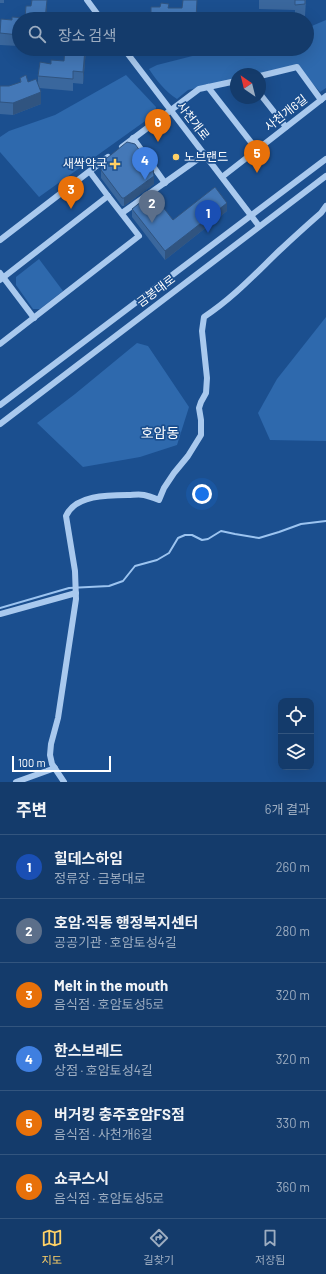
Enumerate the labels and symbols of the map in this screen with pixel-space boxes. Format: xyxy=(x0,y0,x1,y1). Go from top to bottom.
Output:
north arrow xyxy=(230,68,266,104)
street label: 사천개6길 xyxy=(261,91,310,133)
street label: 사천개로 xyxy=(175,99,213,142)
pin: 6 xyxy=(145,109,171,142)
pin: 5 xyxy=(244,140,270,173)
pin: 4 xyxy=(132,147,158,180)
place label: 노브랜드 xyxy=(184,149,228,163)
marker: 노브랜드 xyxy=(171,152,181,162)
place label: 새싹약국 xyxy=(63,156,107,170)
marker: 새싹약국 xyxy=(110,159,120,169)
pin: 3 xyxy=(58,176,84,209)
pin: 2 xyxy=(139,190,165,223)
pin: 1 xyxy=(195,200,221,233)
street label: 금봉대로 xyxy=(134,271,177,309)
district label: 호암동 xyxy=(141,424,179,441)
your location xyxy=(192,484,212,504)
scale bar xyxy=(12,754,111,773)

